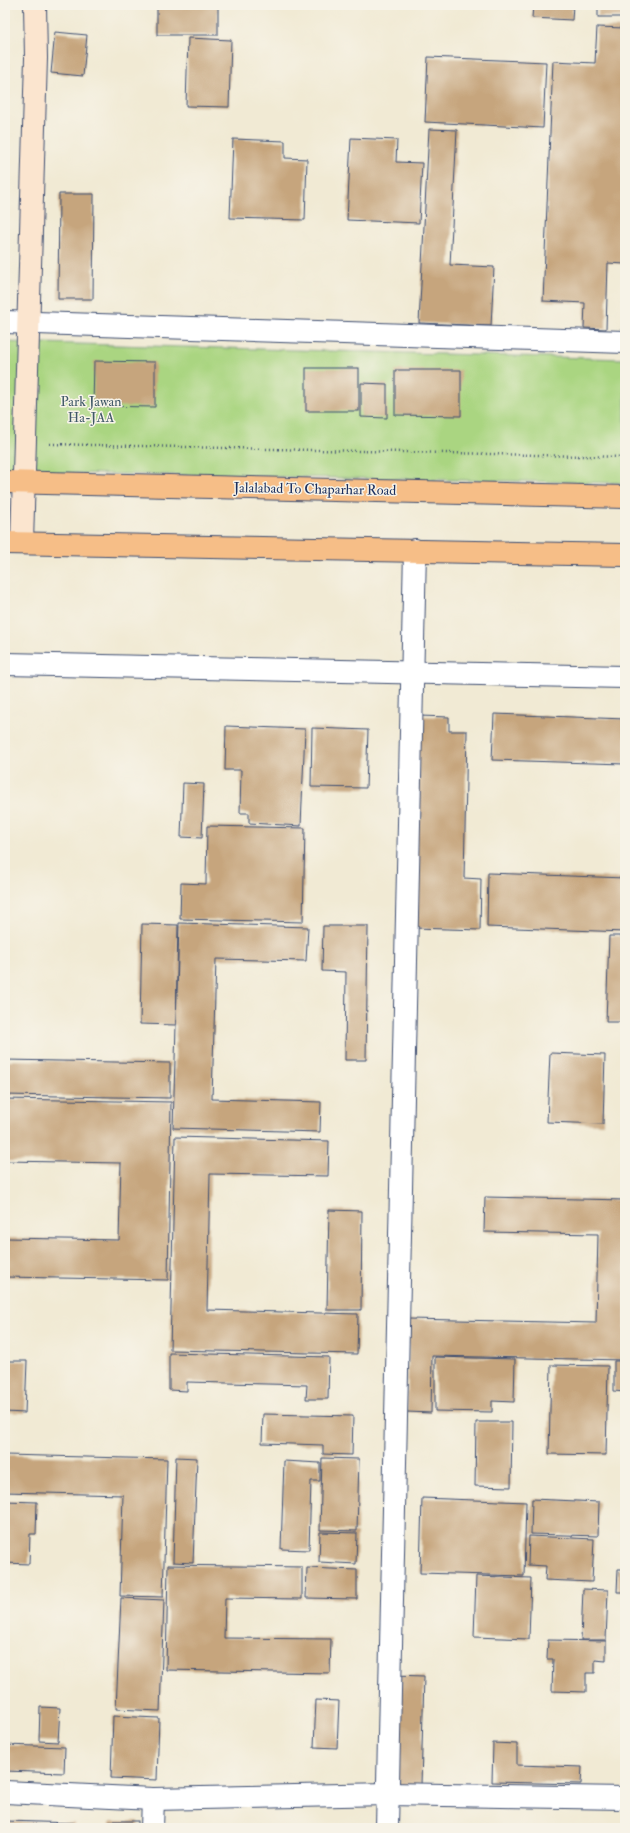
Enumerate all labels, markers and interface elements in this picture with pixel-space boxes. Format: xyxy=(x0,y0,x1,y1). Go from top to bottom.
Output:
park label: Park Jawan Ha-JAA xyxy=(61,393,121,426)
street label: Jalalabad To Chaparhar Road xyxy=(233,479,396,500)

